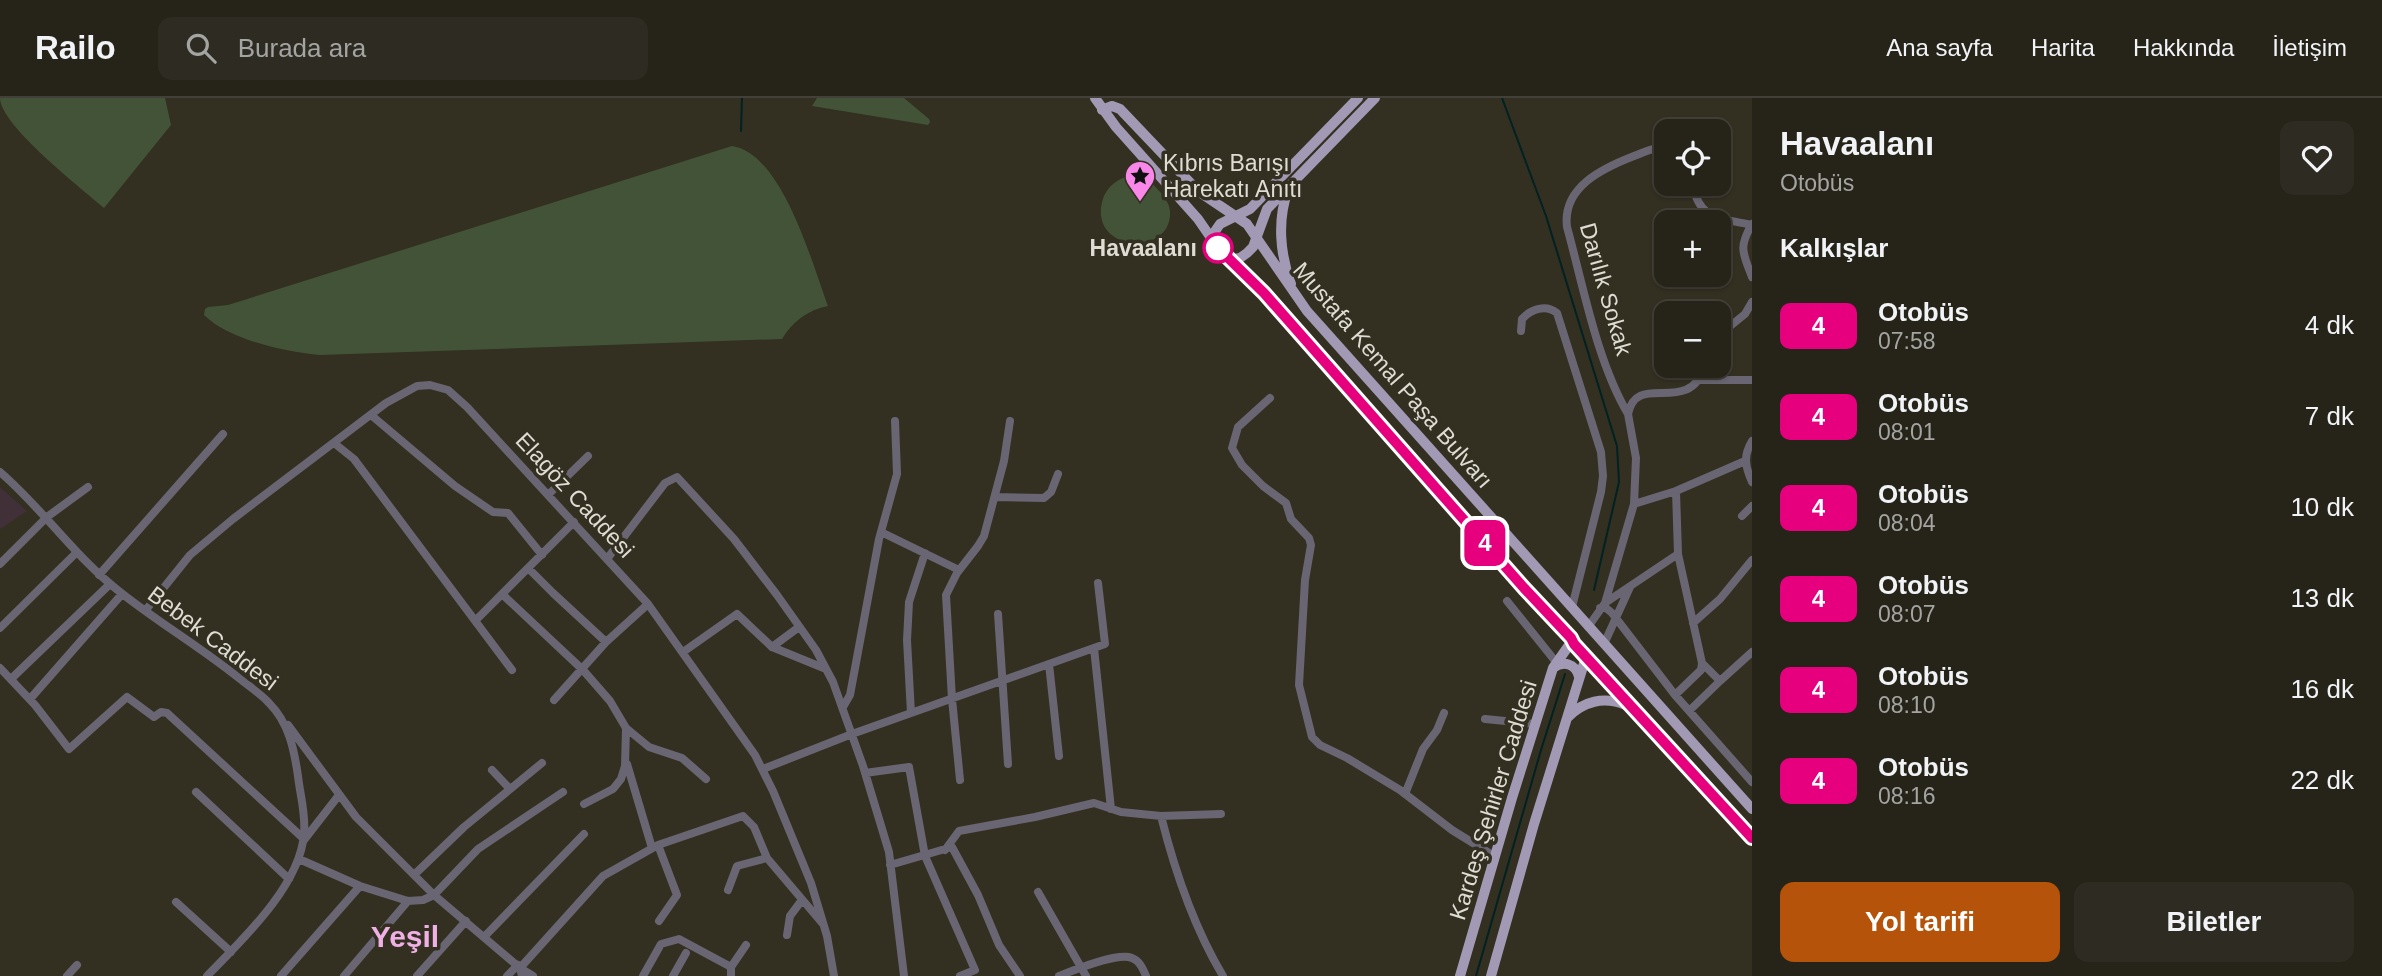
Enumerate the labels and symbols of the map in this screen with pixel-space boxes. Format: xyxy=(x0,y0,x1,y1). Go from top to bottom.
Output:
place label: Kıbrıs Barışı Harekatı Anıtı xyxy=(1163,150,1302,202)
place icon: Kıbrıs Barışı Harekatı Anıtı xyxy=(1123,159,1157,203)
street label: Darılık Sokak xyxy=(1575,220,1637,359)
marker: Havaalanı xyxy=(1203,233,1233,263)
place label: Havaalanı xyxy=(1090,235,1197,261)
street label: Mustafa Kemal Paşa Bulvarı xyxy=(1288,257,1498,493)
street label: Elagöz Caddesi xyxy=(511,427,639,563)
line badge: 4 xyxy=(1462,520,1508,566)
street label: Bebek Caddesi xyxy=(143,581,283,695)
street label: Kardeş Şehirler Caddesi xyxy=(1444,677,1542,923)
district label: Yeşil xyxy=(371,920,439,953)

